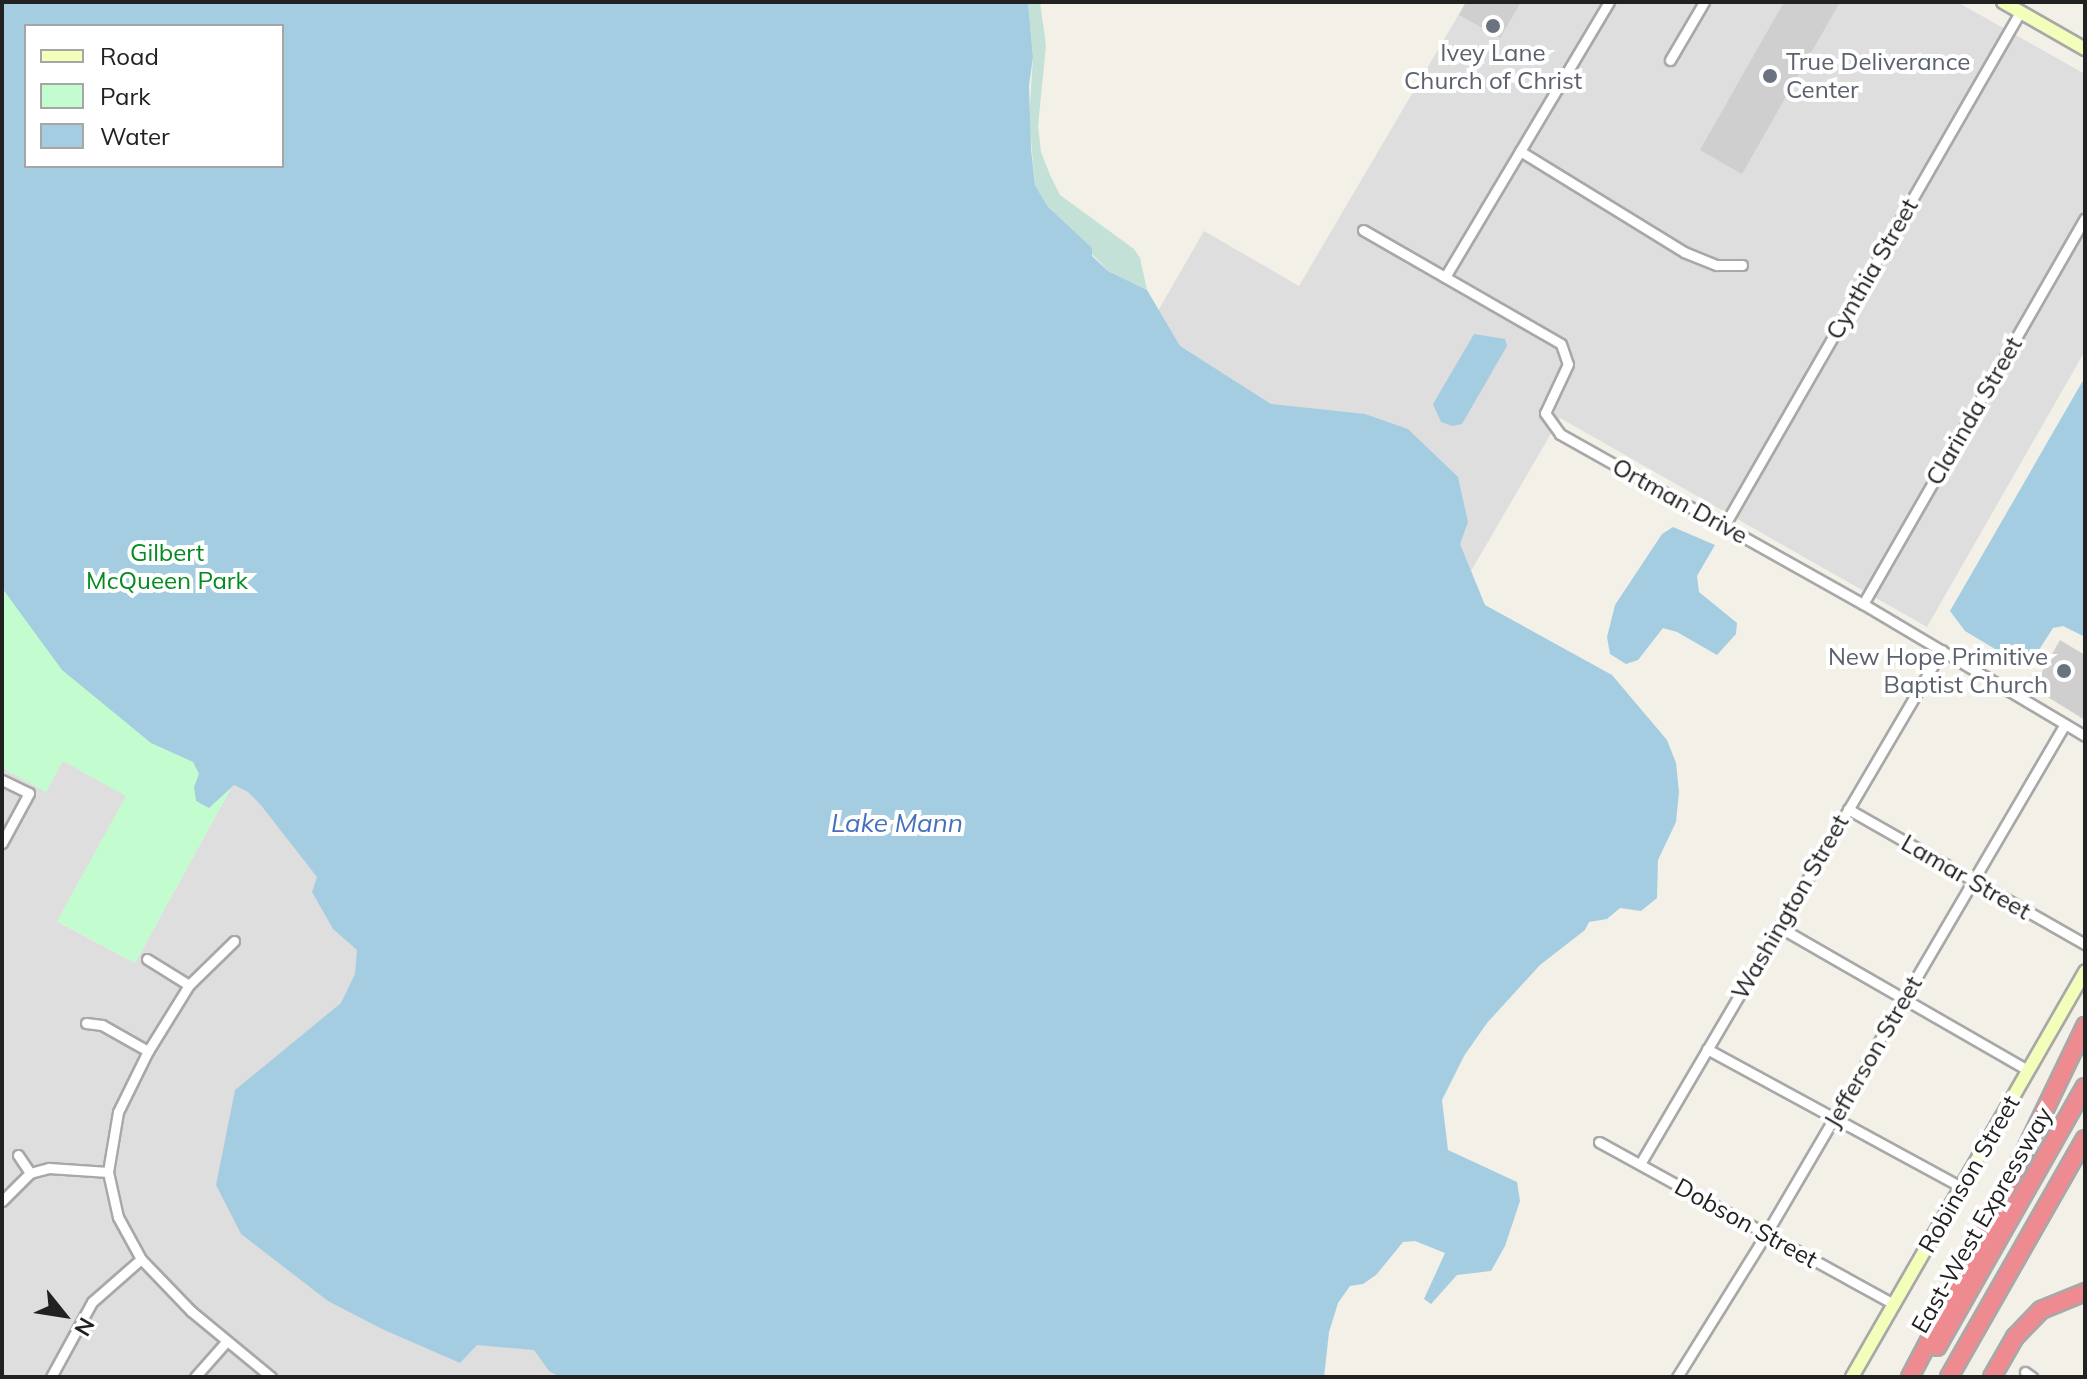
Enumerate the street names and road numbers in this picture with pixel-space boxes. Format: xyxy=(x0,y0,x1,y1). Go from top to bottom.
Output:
street label: Cynthia Street xyxy=(1820,193,1924,345)
street label: Clarinda Street xyxy=(1920,332,2028,490)
street label: Ortman Drive xyxy=(1607,452,1753,550)
street label: Washington Street xyxy=(1725,809,1855,1005)
street label: Lamar Street xyxy=(1896,828,2036,926)
street label: Jefferson Street xyxy=(1818,971,1928,1133)
street label: Robinson Street xyxy=(1912,1090,2026,1258)
street label: East-West Expressway xyxy=(1905,1102,2059,1338)
street label: Dobson Street xyxy=(1670,1172,1822,1274)

